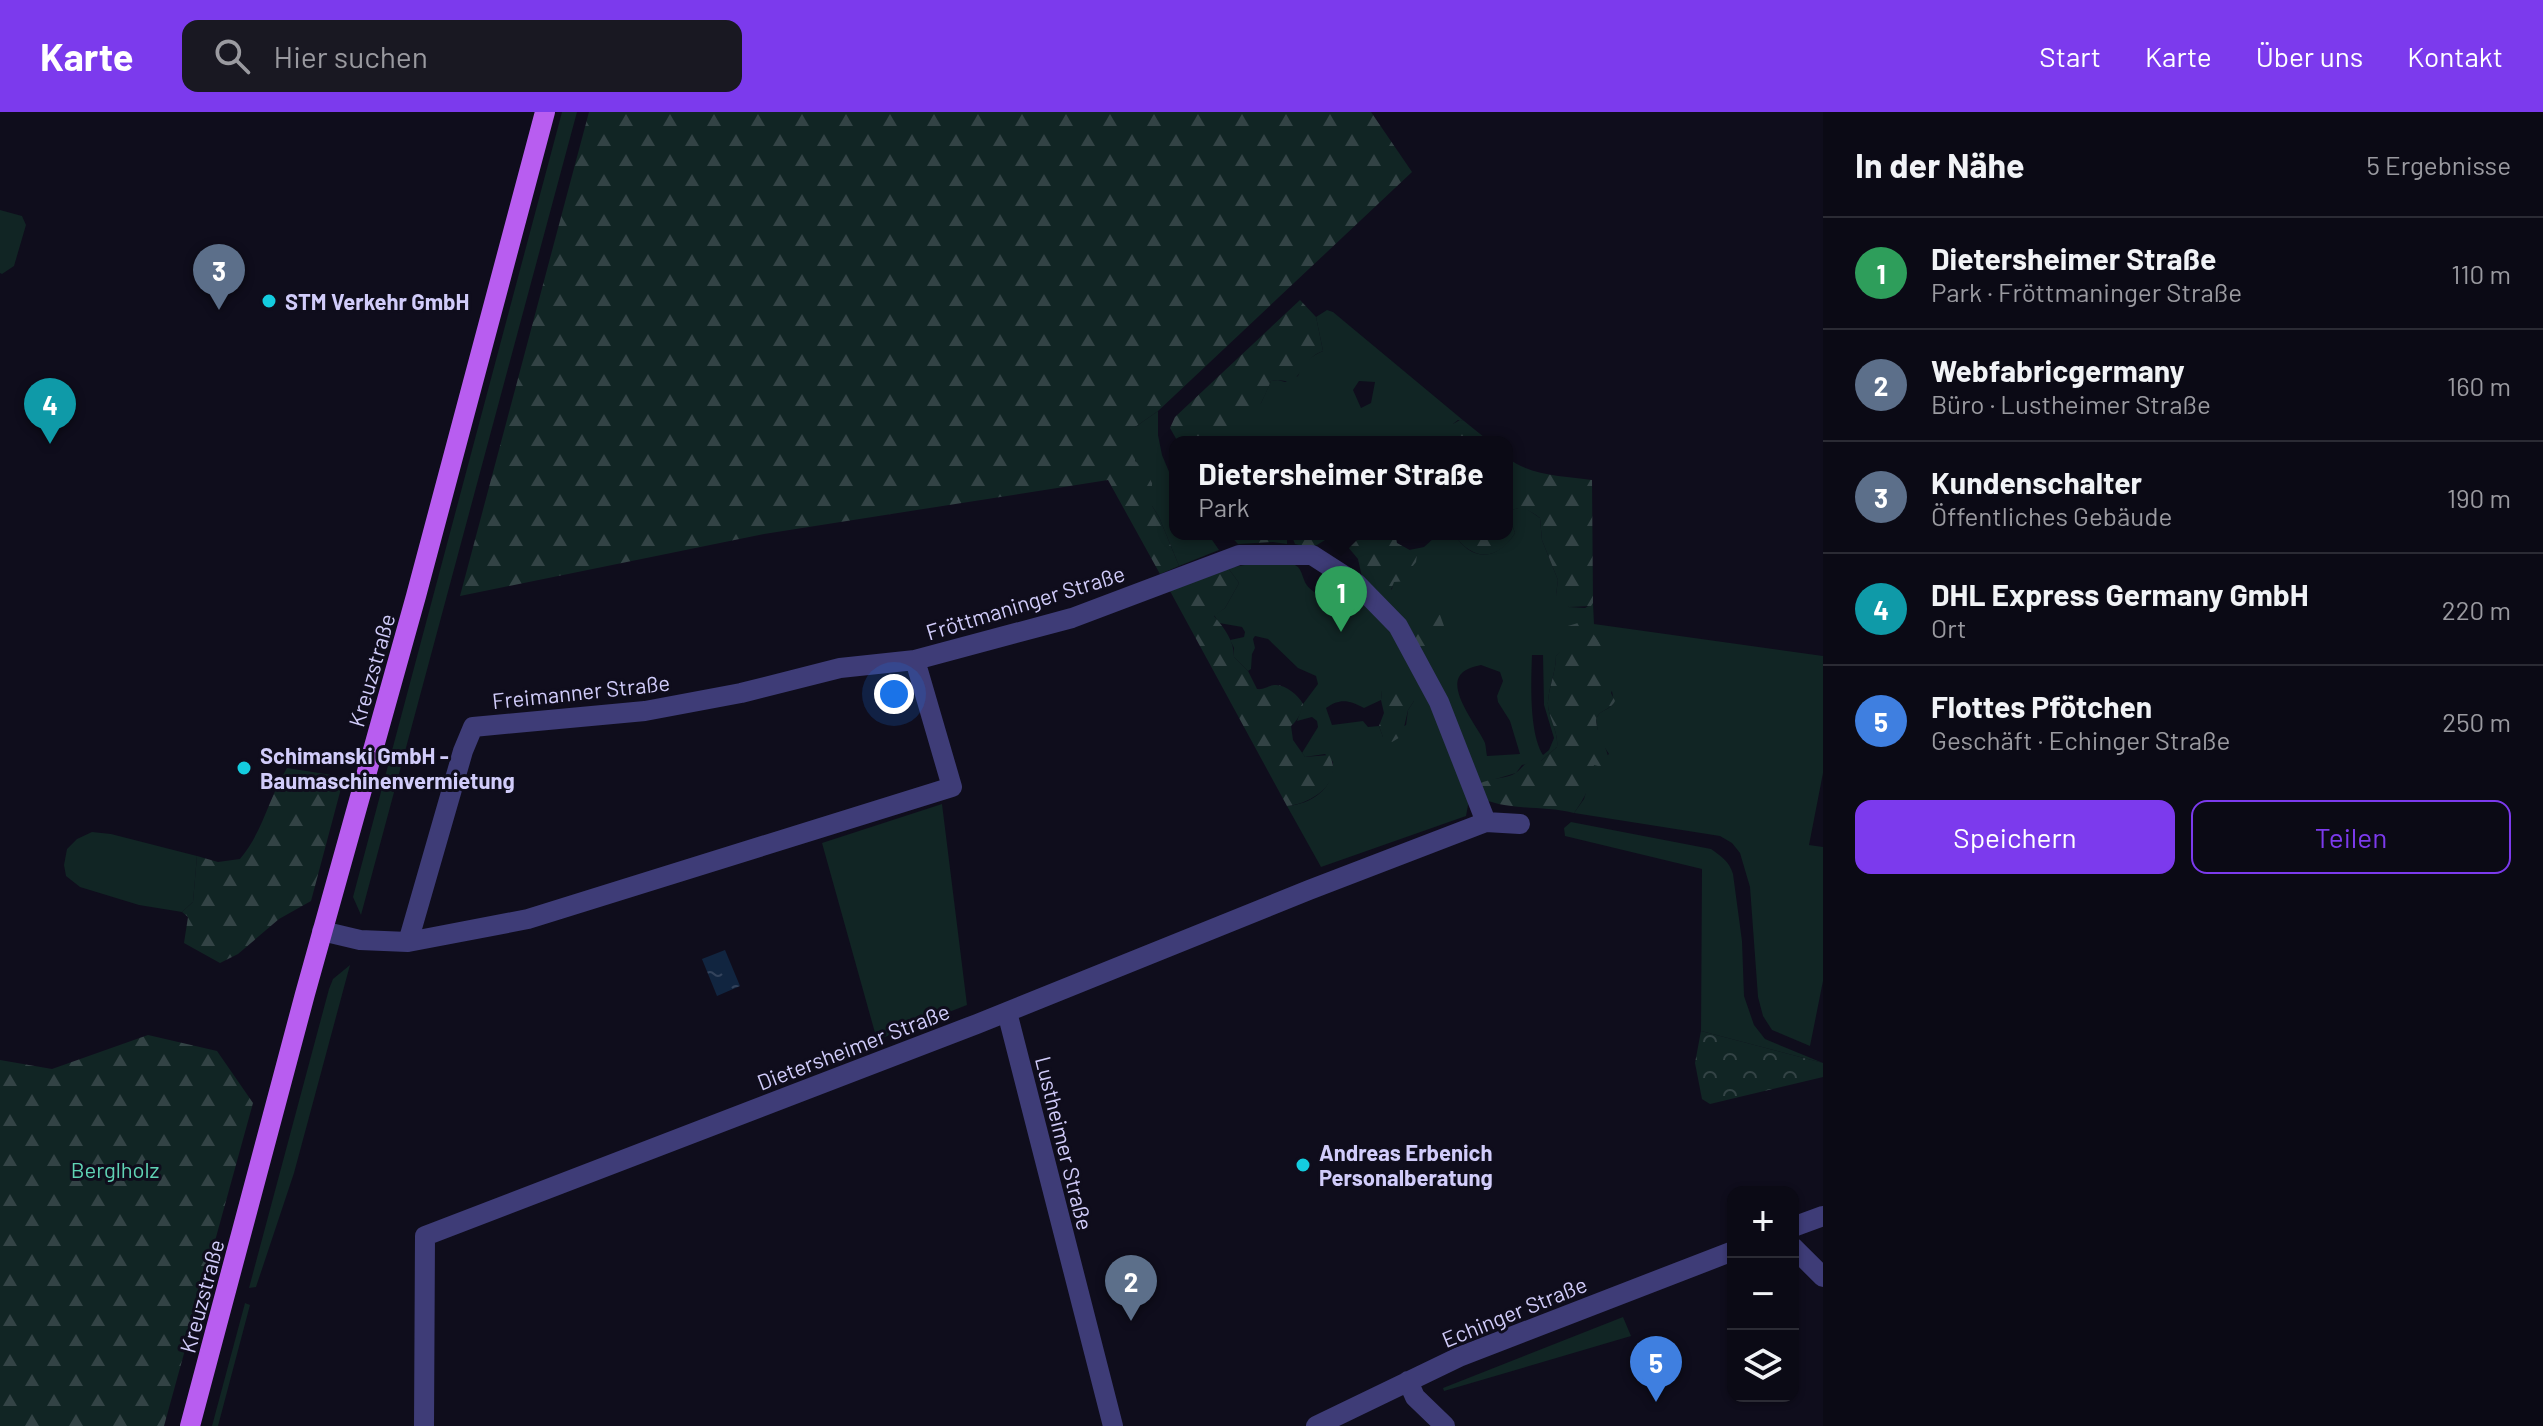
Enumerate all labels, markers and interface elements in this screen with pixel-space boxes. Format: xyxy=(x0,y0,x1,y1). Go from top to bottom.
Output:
search box xyxy=(182,20,742,92)
text: Karte xyxy=(40,33,134,79)
icon: search xyxy=(210,34,254,78)
text: Hier suchen xyxy=(274,38,428,74)
text: Start xyxy=(2039,39,2101,73)
text: Karte xyxy=(2145,39,2212,73)
text: Über uns xyxy=(2256,39,2363,73)
text: Kontakt xyxy=(2407,39,2503,73)
text: In der Nähe xyxy=(1855,144,2025,185)
text: 5 Ergebnisse xyxy=(2366,149,2511,180)
text: Dietersheimer Straße xyxy=(1931,240,2216,276)
pin: 3 xyxy=(193,244,245,310)
text: 1 xyxy=(1876,258,1886,289)
text: 110 m xyxy=(2451,258,2511,289)
text: Park · Fröttmaninger Straße xyxy=(1931,276,2242,307)
place label: STM Verkehr GmbH xyxy=(285,288,469,314)
marker: STM Verkehr GmbH xyxy=(260,292,278,310)
text: Webfabricgermany xyxy=(1931,352,2185,388)
text: 2 xyxy=(1874,370,1888,401)
text: 160 m xyxy=(2447,370,2511,401)
pin: 4 xyxy=(24,378,76,444)
text: Büro · Lustheimer Straße xyxy=(1931,388,2211,419)
popup xyxy=(1169,436,1513,540)
text: Dietersheimer Straße xyxy=(1198,455,1484,491)
text: Kundenschalter xyxy=(1931,464,2142,500)
text: 3 xyxy=(1874,482,1888,513)
text: 190 m xyxy=(2447,482,2511,513)
text: Park xyxy=(1198,491,1249,522)
text: Öffentliches Gebäude xyxy=(1931,500,2172,531)
street label: Fröttmaninger Straße xyxy=(922,559,1128,645)
pin: 1 xyxy=(1315,566,1367,632)
text: DHL Express Germany GmbH xyxy=(1931,576,2309,612)
text: 4 xyxy=(1873,594,1889,625)
text: 220 m xyxy=(2442,594,2511,625)
street label: Kreuzstraße xyxy=(342,610,400,730)
text: Ort xyxy=(1931,612,1966,643)
street label: Freimanner Straße xyxy=(491,669,671,713)
your location xyxy=(874,674,914,714)
text: Flottes Pfötchen xyxy=(1931,688,2152,724)
text: 5 xyxy=(1874,706,1888,737)
text: 250 m xyxy=(2442,706,2511,737)
text: Geschäft · Echinger Straße xyxy=(1931,724,2230,755)
place label: Schimanski GmbH - Baumaschinenvermietung xyxy=(260,742,515,793)
marker: Schimanski GmbH - Baumaschinenvermietung xyxy=(235,759,253,777)
button: Speichern xyxy=(1855,800,2175,874)
button: Teilen xyxy=(2191,800,2511,874)
street label: Dietersheimer Straße xyxy=(753,997,953,1095)
street label: Lustheimer Straße xyxy=(1031,1053,1099,1233)
place label: Andreas Erbenich Personalberatung xyxy=(1319,1139,1493,1190)
park label: Berglholz xyxy=(71,1156,159,1182)
marker: Andreas Erbenich Personalberatung xyxy=(1294,1156,1312,1174)
map controls xyxy=(1727,1186,1799,1402)
button: + xyxy=(1727,1186,1799,1258)
street label: Kreuzstraße xyxy=(173,1236,229,1356)
pin: 2 xyxy=(1105,1255,1157,1321)
button: − xyxy=(1727,1258,1799,1330)
street label: Echinger Straße xyxy=(1438,1270,1590,1352)
button: layers xyxy=(1727,1330,1799,1402)
pin: 5 xyxy=(1630,1336,1682,1402)

